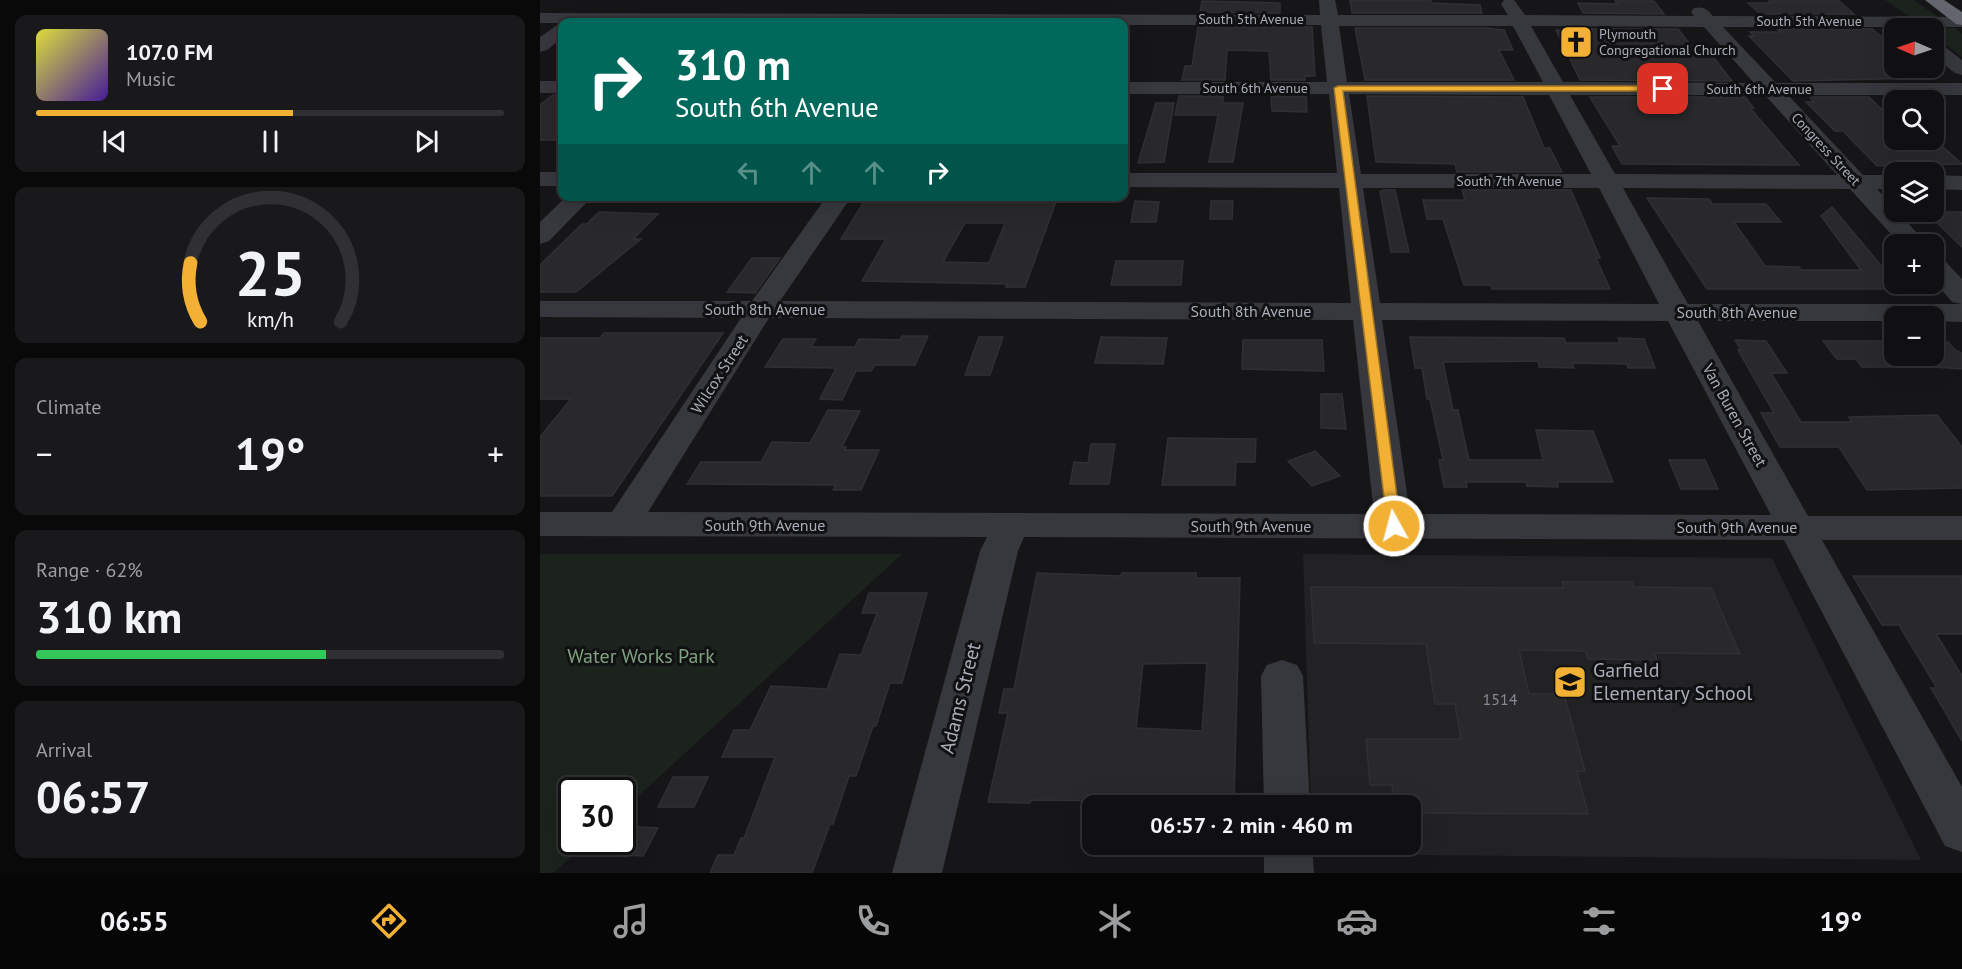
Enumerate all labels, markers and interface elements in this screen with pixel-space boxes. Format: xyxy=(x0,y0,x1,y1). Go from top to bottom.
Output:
street label: South 5th Avenue xyxy=(1198,10,1304,28)
street label: South 5th Avenue xyxy=(1756,12,1862,30)
north arrow xyxy=(1884,18,1944,78)
map controls xyxy=(1884,18,1944,366)
church icon: Plymouth Congregational Church xyxy=(1558,24,1594,60)
place label: Plymouth Congregational Church xyxy=(1599,25,1736,59)
text: 310 m xyxy=(675,37,791,92)
text: 107.0 FM xyxy=(126,38,213,66)
icon: right xyxy=(576,42,654,120)
pin xyxy=(1637,63,1688,114)
text: Music xyxy=(126,66,175,92)
icon: arrive xyxy=(1646,72,1679,105)
street label: South 6th Avenue xyxy=(1202,79,1308,97)
street label: South 6th Avenue xyxy=(1706,80,1812,98)
text: South 6th Avenue xyxy=(675,90,879,124)
button: search xyxy=(1884,90,1944,150)
street label: Congress Street xyxy=(1788,109,1865,189)
icon: previous xyxy=(98,125,131,158)
icon: pause xyxy=(254,125,287,158)
icon: next xyxy=(410,125,443,158)
icon: left xyxy=(732,156,765,189)
icon: ahead xyxy=(795,156,828,189)
icon: ahead xyxy=(858,156,891,189)
icon: right xyxy=(921,156,954,189)
button: layers xyxy=(1884,162,1944,222)
street label: South 7th Avenue xyxy=(1456,172,1562,190)
text: 25 xyxy=(235,232,305,313)
button: + xyxy=(1884,234,1944,294)
street label: South 8th Avenue xyxy=(705,299,825,319)
street label: South 8th Avenue xyxy=(1191,301,1311,321)
street label: South 8th Avenue xyxy=(1677,302,1797,322)
text: km/h xyxy=(246,305,293,333)
button: − xyxy=(1884,306,1944,366)
street label: Wilcox Street xyxy=(686,330,752,417)
street label: Van Buren Street xyxy=(1698,359,1772,470)
text: Climate xyxy=(36,394,102,420)
text: 19° xyxy=(235,424,305,482)
text: − xyxy=(36,432,53,475)
text: + xyxy=(487,432,504,475)
position arrow xyxy=(1362,494,1426,558)
street label: South 9th Avenue xyxy=(705,515,825,535)
street label: South 9th Avenue xyxy=(1191,516,1311,536)
street label: South 9th Avenue xyxy=(1677,517,1797,537)
text: Range · 62% xyxy=(36,557,143,583)
text: 310 km xyxy=(36,587,182,645)
street label: Adams Street xyxy=(934,640,986,756)
park label: Water Works Park xyxy=(567,643,715,669)
place label: Garfield Elementary School xyxy=(1593,657,1753,706)
school or university icon: Garfield Elementary School xyxy=(1552,664,1588,700)
house number: 1514 xyxy=(1483,689,1518,709)
text: Arrival xyxy=(36,737,92,763)
text: 06:57 xyxy=(36,767,150,825)
speed limit sign: 30 xyxy=(558,777,636,855)
text: 06:57 · 2 min · 460 m xyxy=(1150,811,1353,839)
icon: directions xyxy=(368,900,410,942)
icon: music xyxy=(610,900,652,942)
icon: phone xyxy=(852,900,894,942)
icon: climate xyxy=(1094,900,1136,942)
icon: car xyxy=(1336,900,1378,942)
icon: filters xyxy=(1578,900,1620,942)
text: 06:55 xyxy=(100,904,168,938)
text: 19° xyxy=(1820,904,1862,938)

